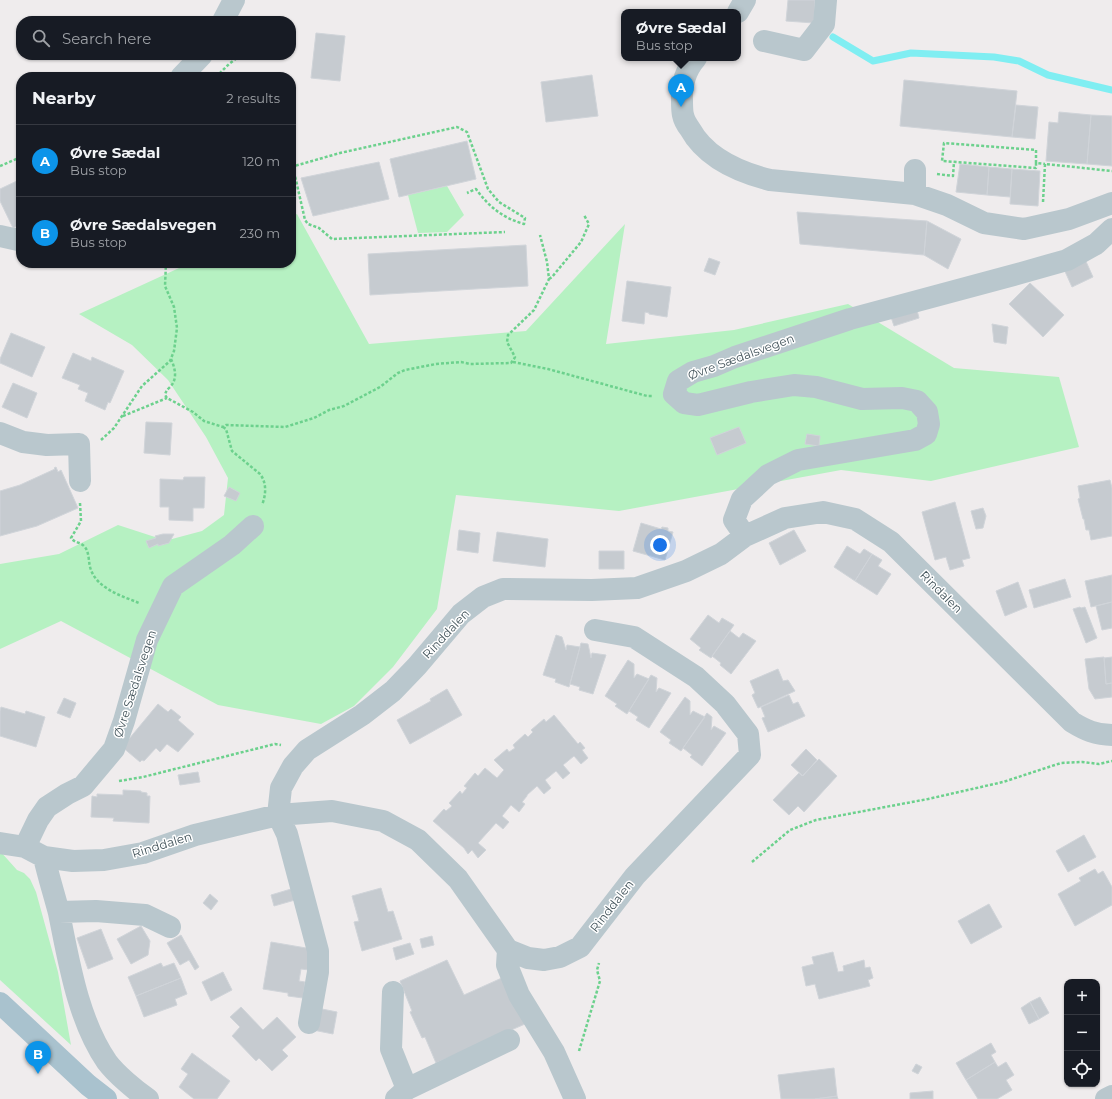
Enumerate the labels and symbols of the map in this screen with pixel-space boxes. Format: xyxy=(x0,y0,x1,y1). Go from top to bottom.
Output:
pin: A xyxy=(668,74,694,107)
street label: Øvre Sædalsvegen xyxy=(686,330,796,383)
your location xyxy=(650,535,670,555)
street label: Rindalen xyxy=(917,567,966,616)
street label: Rinddalen xyxy=(419,606,472,661)
street label: Øvre Sædalsvegen xyxy=(110,628,159,740)
street label: Rinddalen xyxy=(130,828,194,861)
street label: Rinddalen xyxy=(587,877,637,935)
pin: B xyxy=(25,1041,51,1074)

